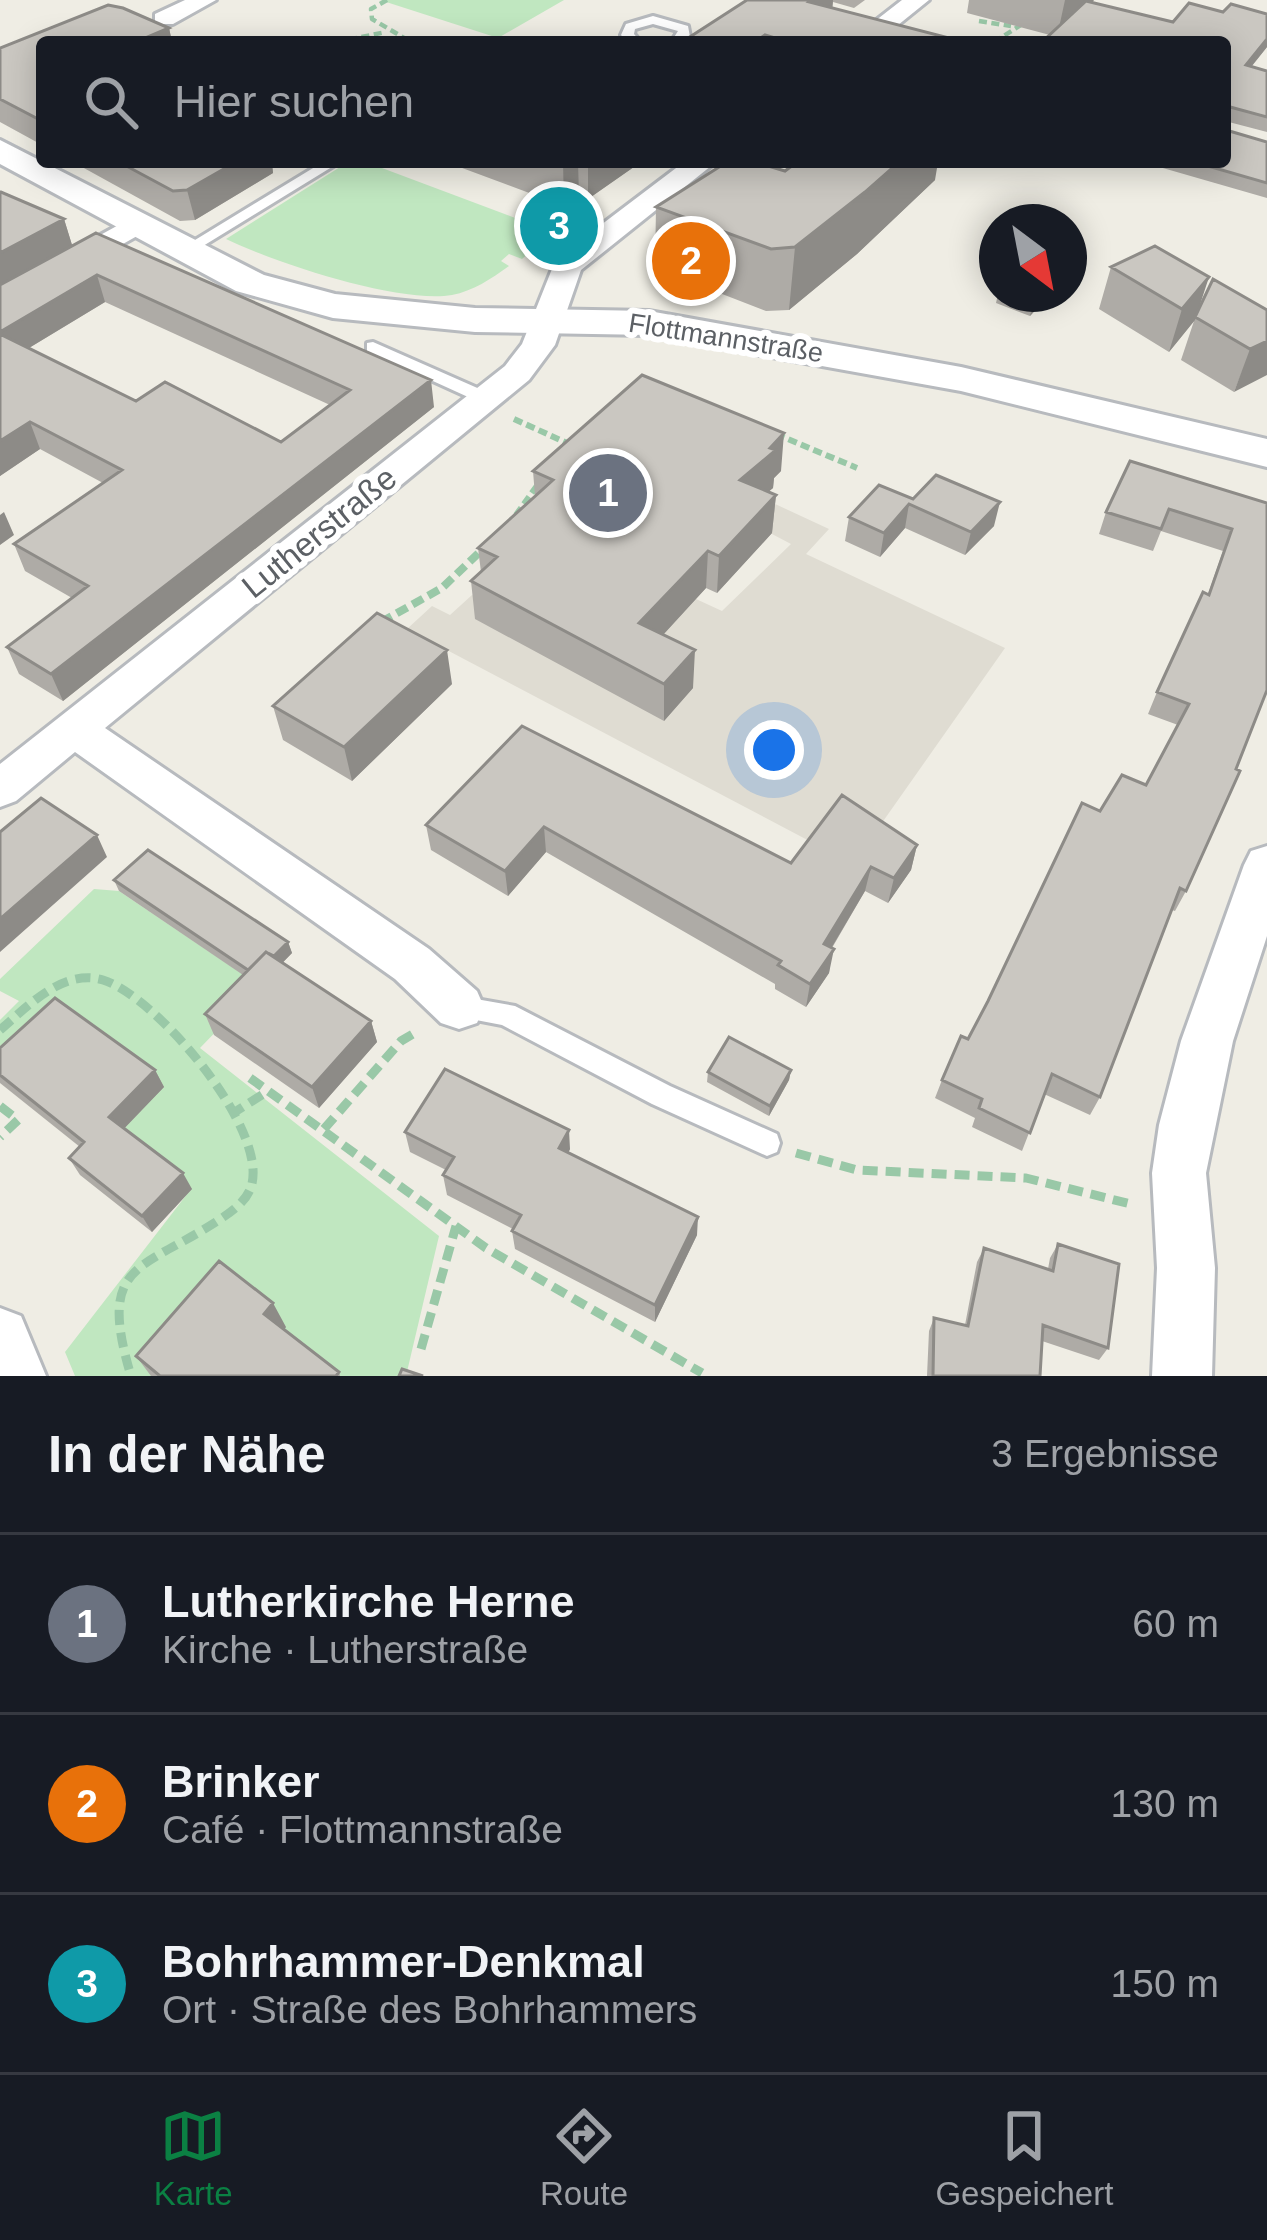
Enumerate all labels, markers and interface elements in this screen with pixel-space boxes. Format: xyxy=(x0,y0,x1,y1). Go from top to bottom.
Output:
search box xyxy=(36,36,1231,168)
icon: search xyxy=(78,69,144,135)
text: Hier suchen xyxy=(174,76,414,127)
pin: 3 xyxy=(520,181,598,271)
north arrow xyxy=(979,204,1087,312)
pin: 2 xyxy=(652,216,730,306)
street label: Flottmannstraße xyxy=(627,308,825,368)
pin: 1 xyxy=(569,448,647,538)
street label: Lutherstraße xyxy=(235,459,403,605)
your location xyxy=(744,720,804,780)
text: In der Nähe xyxy=(48,1426,326,1483)
text: 3 Ergebnisse xyxy=(991,1432,1219,1475)
text: Lutherkirche Herne xyxy=(162,1576,575,1627)
text: 1 xyxy=(76,1602,98,1645)
text: 60 m xyxy=(1132,1602,1219,1645)
text: Kirche · Lutherstraße xyxy=(162,1628,528,1671)
text: Brinker xyxy=(162,1756,320,1807)
text: 2 xyxy=(76,1782,98,1825)
text: 130 m xyxy=(1111,1782,1219,1825)
text: Café · Flottmannstraße xyxy=(162,1808,563,1851)
text: Bohrhammer-Denkmal xyxy=(162,1936,645,1987)
text: 3 xyxy=(76,1962,98,2005)
text: 150 m xyxy=(1111,1962,1219,2005)
text: Ort · Straße des Bohrhammers xyxy=(162,1988,697,2031)
tab: Karte xyxy=(154,2103,233,2213)
tab: Route xyxy=(540,2103,628,2213)
tab: Gespeichert xyxy=(935,2103,1113,2213)

